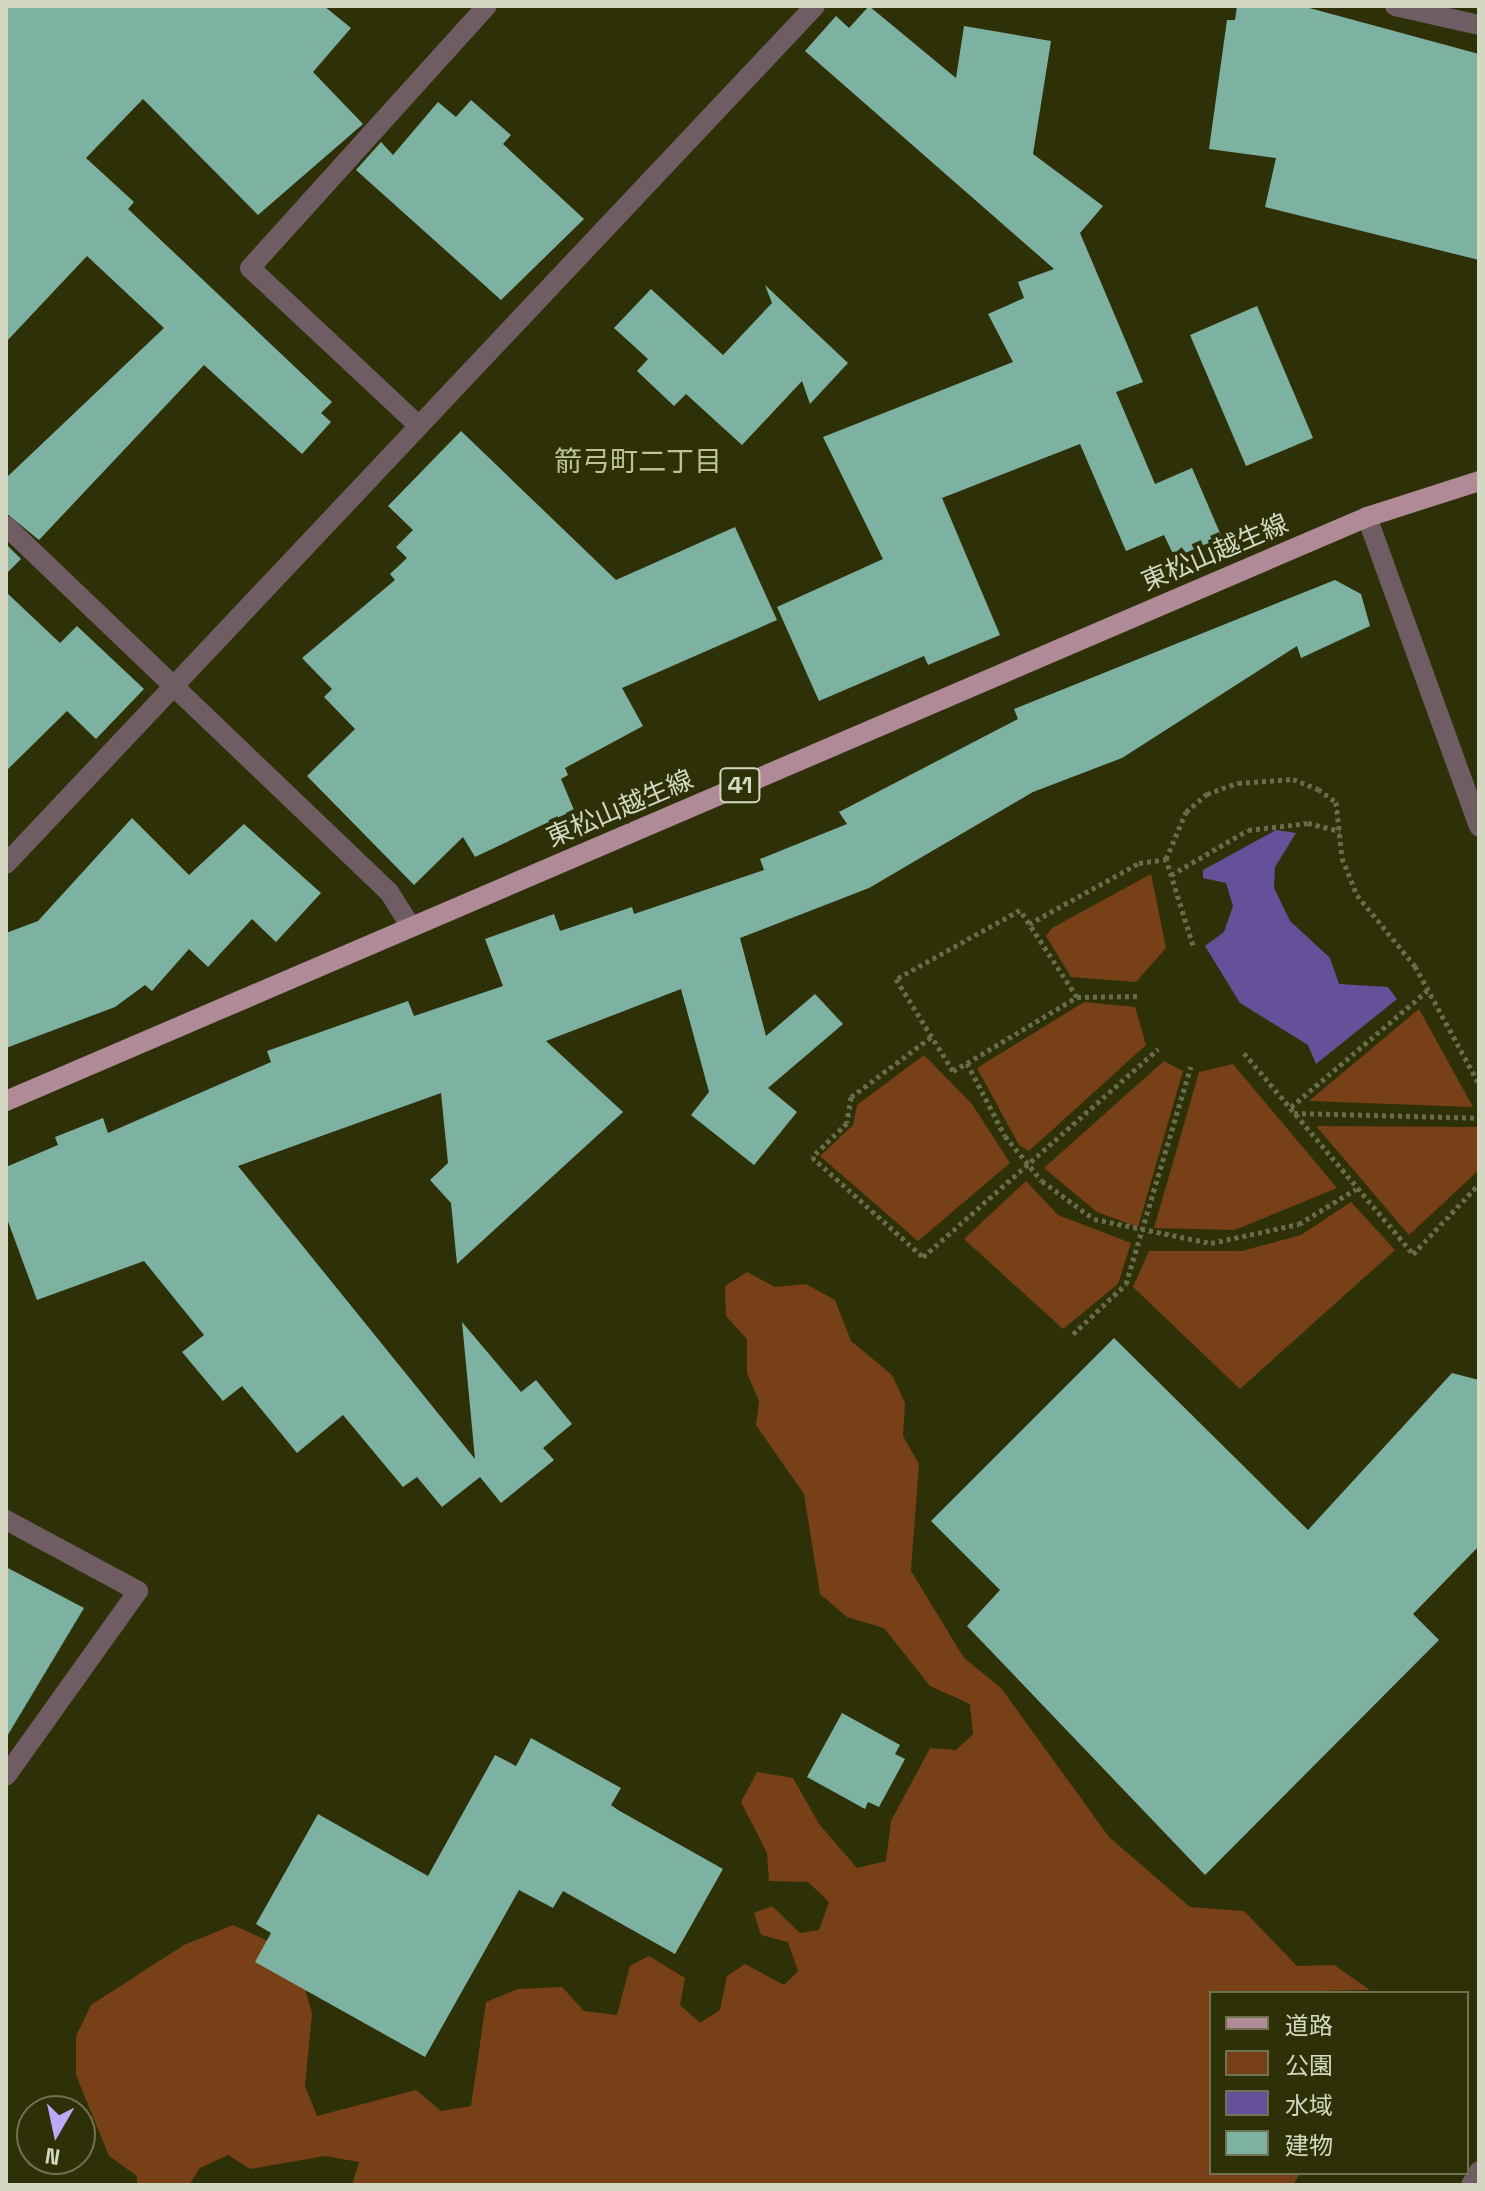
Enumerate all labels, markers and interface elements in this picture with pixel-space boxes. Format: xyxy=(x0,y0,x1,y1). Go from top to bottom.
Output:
district label: 箭弓町二丁目 xyxy=(554,444,722,478)
street label: 東松山越生線 xyxy=(1137,508,1293,598)
street label: 東松山越生線 xyxy=(542,764,698,854)
road number: 41 xyxy=(718,765,762,805)
legend xyxy=(1209,1991,1469,2175)
text: 道路 xyxy=(1285,2010,1333,2041)
text: 公園 xyxy=(1285,2050,1333,2081)
text: 水域 xyxy=(1285,2090,1333,2121)
north arrow xyxy=(16,2095,96,2175)
text: 建物 xyxy=(1285,2130,1333,2161)
text: N xyxy=(43,2142,62,2172)

